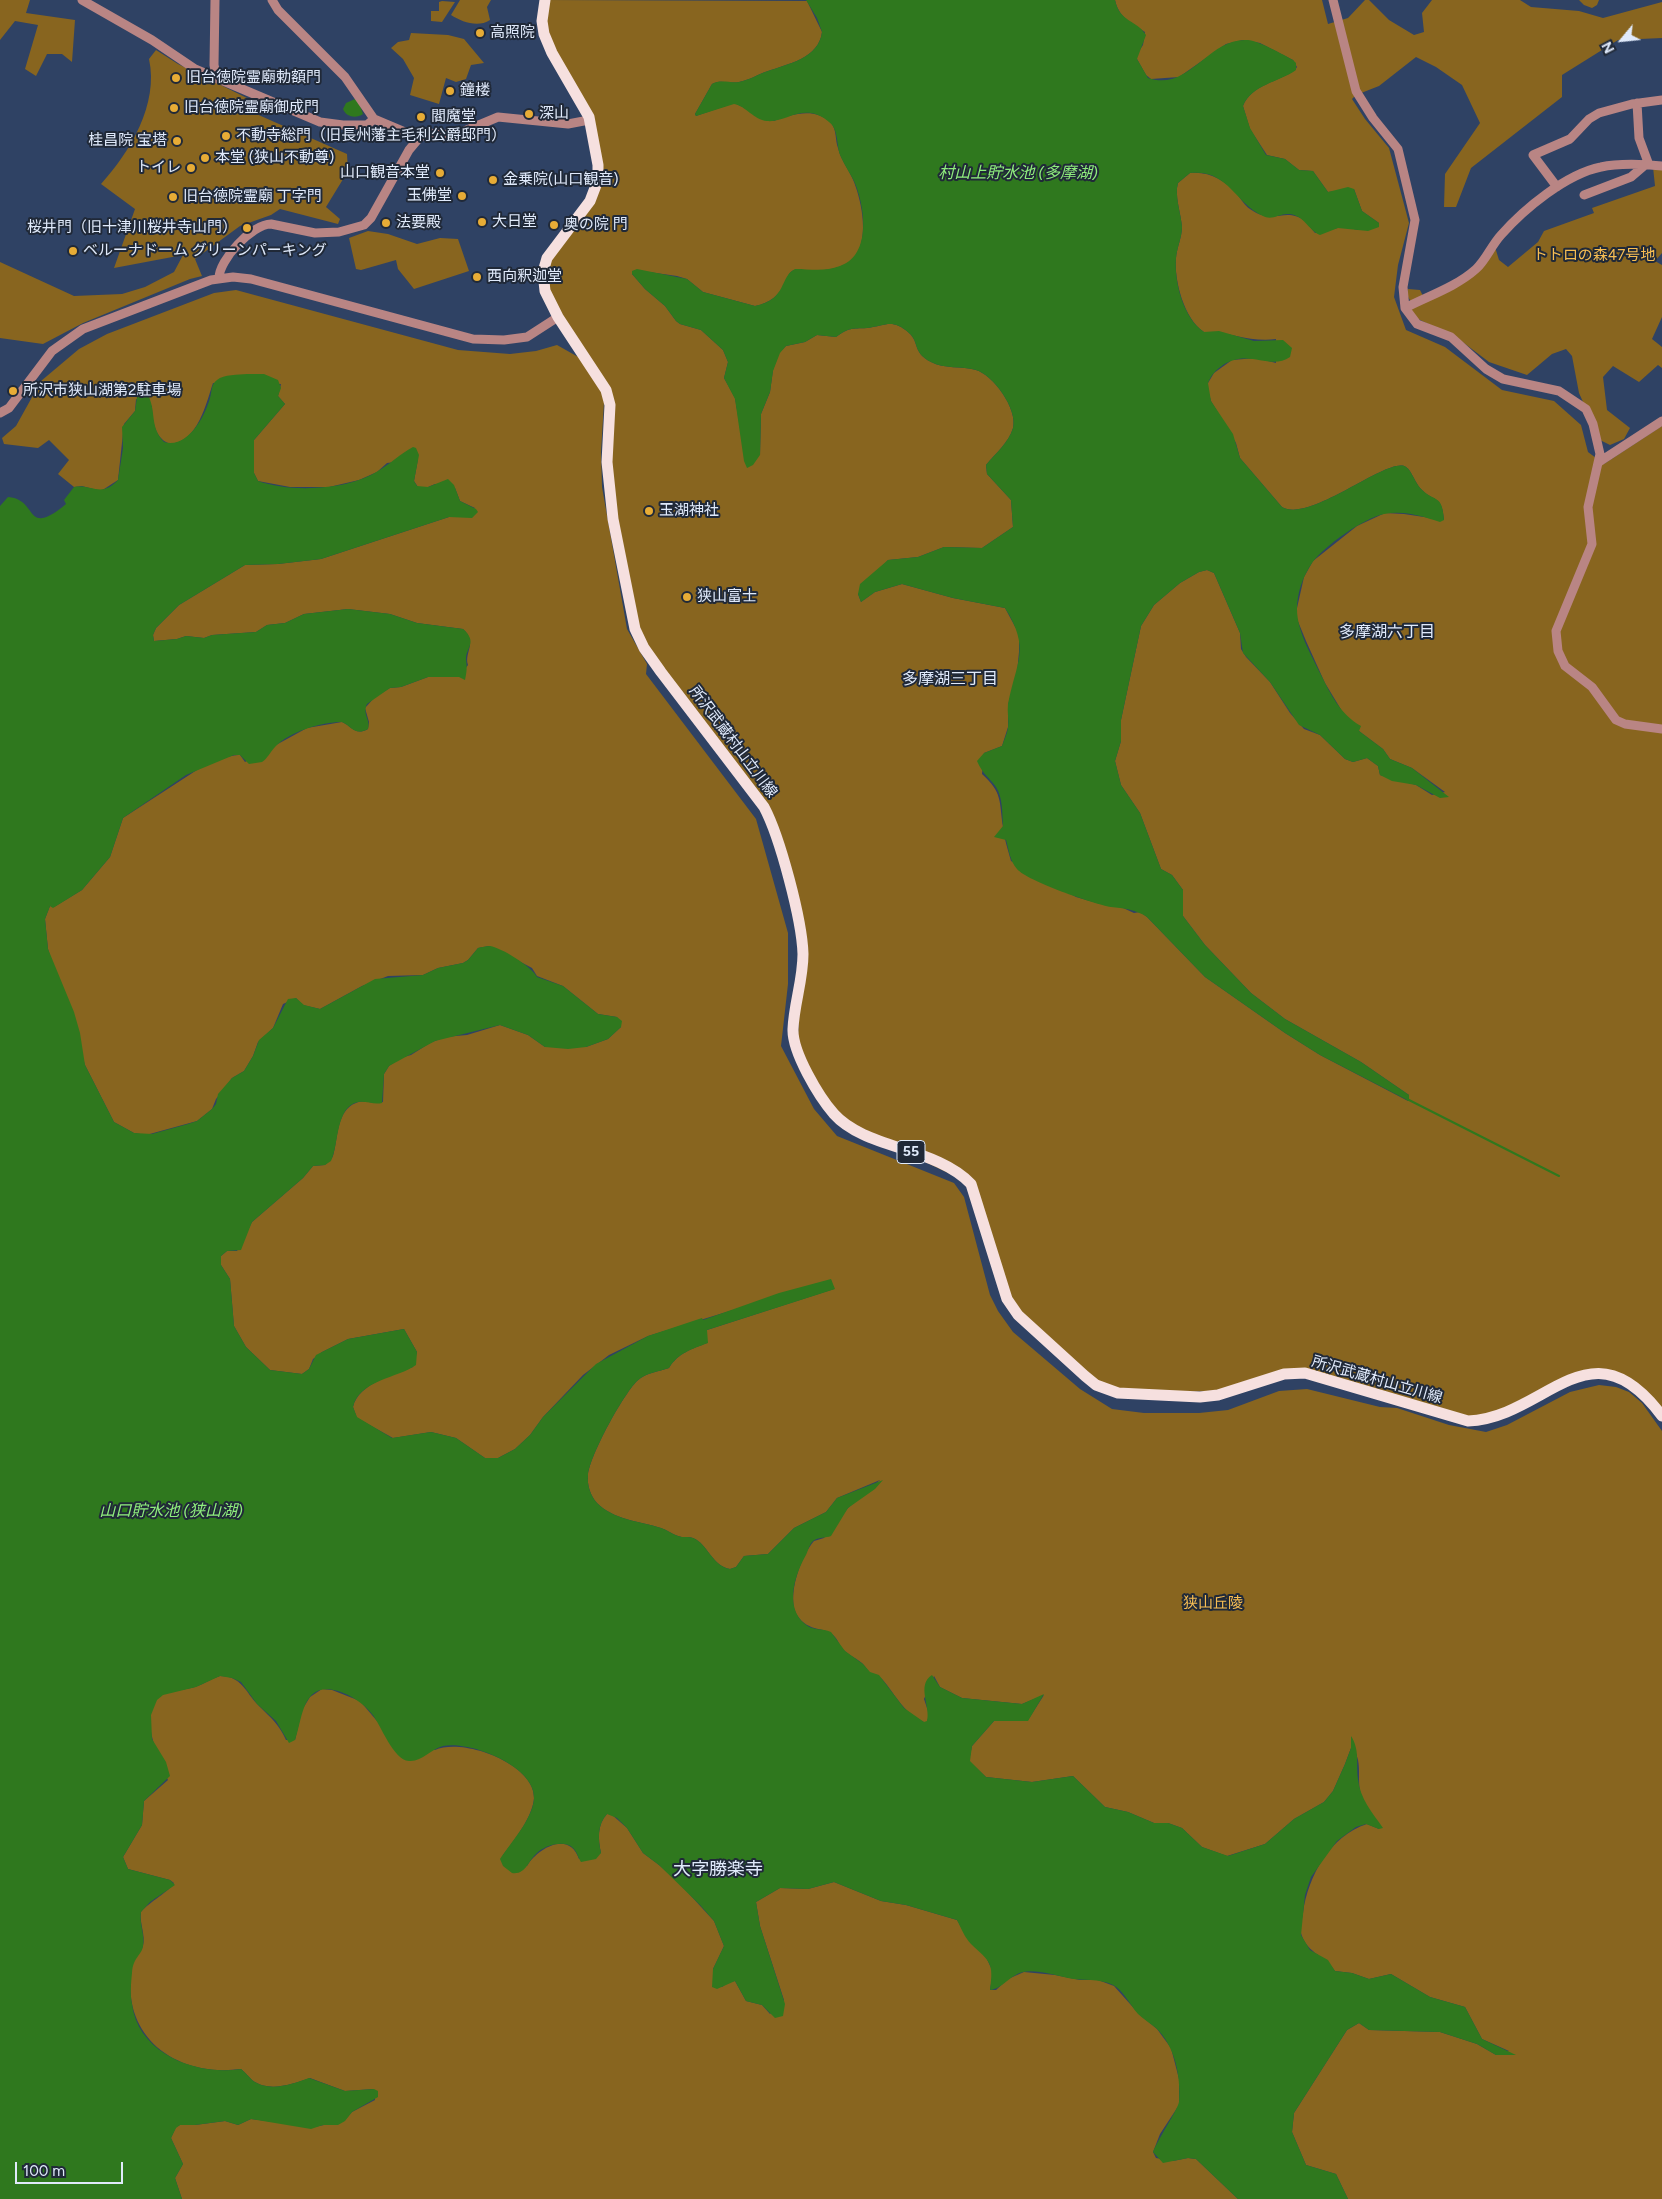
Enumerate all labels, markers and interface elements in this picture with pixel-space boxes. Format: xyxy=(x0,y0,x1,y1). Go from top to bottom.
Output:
north arrow xyxy=(1597,15,1647,65)
place label: 高照院 xyxy=(490,24,535,42)
marker: 高照院 xyxy=(474,27,486,39)
text: N xyxy=(1598,39,1618,56)
place label: 旧台徳院霊廟勅額門 xyxy=(186,69,321,87)
marker: 旧台徳院霊廟勅額門 xyxy=(170,72,182,84)
place label: 鐘楼 xyxy=(460,82,490,100)
marker: 鐘楼 xyxy=(444,85,456,97)
place label: 旧台徳院霊廟御成門 xyxy=(184,99,319,117)
marker: 旧台徳院霊廟御成門 xyxy=(168,102,180,114)
place label: 深山 xyxy=(539,105,569,123)
place label: 閻魔堂 xyxy=(431,108,476,126)
marker: 深山 xyxy=(523,108,535,120)
marker: 閻魔堂 xyxy=(415,111,427,123)
place label: 不動寺総門（旧長州藩主毛利公爵邸門） xyxy=(236,127,506,145)
marker: 不動寺総門（旧長州藩主毛利公爵邸門） xyxy=(220,130,232,142)
place label: 桂昌院 宝塔 xyxy=(88,132,167,150)
marker: 桂昌院 宝塔 xyxy=(171,135,183,147)
place label: 本堂 (狭山不動尊) xyxy=(215,149,334,167)
marker: 本堂 (狭山不動尊) xyxy=(199,152,211,164)
place label: トイレ xyxy=(136,159,181,177)
marker: トイレ xyxy=(185,162,197,174)
water label: 村山上貯水池 (多摩湖) xyxy=(938,163,1098,183)
place label: 山口観音本堂 xyxy=(340,164,430,182)
marker: 山口観音本堂 xyxy=(434,167,446,179)
place label: 金乗院(山口観音) xyxy=(503,171,619,189)
marker: 金乗院(山口観音) xyxy=(487,174,499,186)
place label: 玉佛堂 xyxy=(407,187,452,205)
place label: 旧台徳院霊廟 丁字門 xyxy=(183,188,322,206)
marker: 玉佛堂 xyxy=(456,190,468,202)
marker: 旧台徳院霊廟 丁字門 xyxy=(167,191,179,203)
place label: 大日堂 xyxy=(492,213,537,231)
place label: 法要殿 xyxy=(396,214,441,232)
marker: 大日堂 xyxy=(476,216,488,228)
place label: 奥の院 門 xyxy=(564,216,628,234)
marker: 法要殿 xyxy=(380,217,392,229)
place label: 桜井門（旧十津川桜井寺山門） xyxy=(27,219,237,237)
marker: 奥の院 門 xyxy=(548,219,560,231)
marker: 桜井門（旧十津川桜井寺山門） xyxy=(241,222,253,234)
place label: ベルーナドーム グリーンパーキング xyxy=(83,242,327,260)
marker: ベルーナドーム グリーンパーキング xyxy=(67,245,79,257)
park label: トトロの森47号地 xyxy=(1533,247,1655,265)
place label: 西向釈迦堂 xyxy=(487,268,562,286)
marker: 西向釈迦堂 xyxy=(471,271,483,283)
place label: 所沢市狭山湖第2駐車場 xyxy=(23,382,181,400)
marker: 所沢市狭山湖第2駐車場 xyxy=(7,385,19,397)
place label: 玉湖神社 xyxy=(659,502,719,520)
marker: 玉湖神社 xyxy=(643,505,655,517)
place label: 狭山富士 xyxy=(697,588,757,606)
marker: 狭山富士 xyxy=(681,591,693,603)
district label: 多摩湖六丁目 xyxy=(1339,622,1435,642)
district label: 多摩湖三丁目 xyxy=(902,669,998,689)
street label: 所沢武蔵村山立川線 xyxy=(685,683,781,801)
road number: 55 xyxy=(897,1140,925,1164)
street label: 所沢武蔵村山立川線 xyxy=(1310,1353,1444,1407)
water label: 山口貯水池 (狭山湖) xyxy=(99,1501,243,1521)
park label: 狭山丘陵 xyxy=(1183,1595,1243,1613)
district label: 大字勝楽寺 xyxy=(673,1859,763,1881)
scale bar xyxy=(18,2152,125,2184)
text: 100 m xyxy=(23,2162,65,2180)

